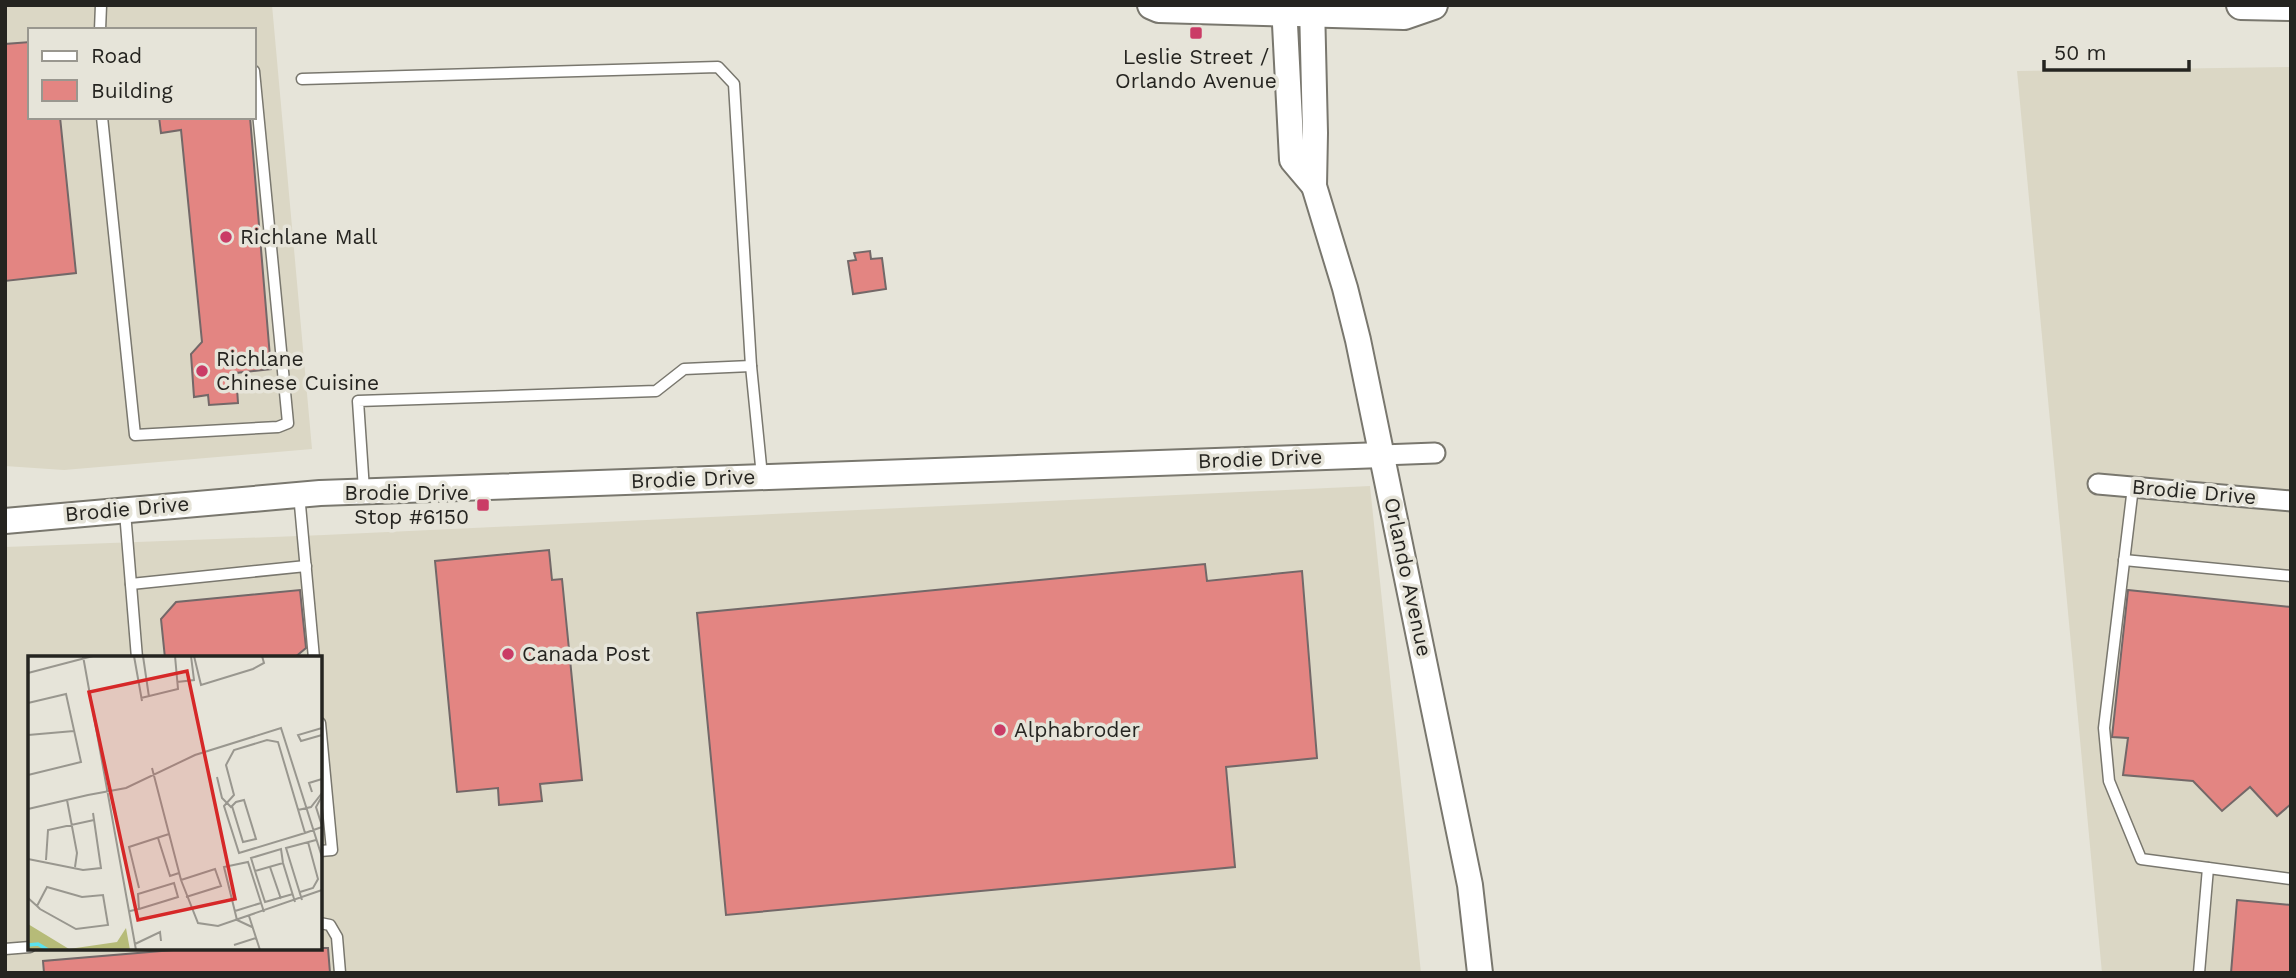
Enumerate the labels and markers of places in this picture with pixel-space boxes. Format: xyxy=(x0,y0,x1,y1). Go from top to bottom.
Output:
marker: Leslie Street / Orlando Avenue xyxy=(1188,25,1204,41)
place label: Leslie Street / Orlando Avenue xyxy=(1115,44,1277,93)
place label: Richlane Mall xyxy=(240,224,378,249)
marker: Richlane Mall xyxy=(218,229,234,245)
place label: Richlane Chinese Cuisine xyxy=(216,346,379,395)
marker: Richlane Chinese Cuisine xyxy=(194,363,210,379)
place label: Brodie Drive Stop #6150 xyxy=(344,480,469,529)
marker: Brodie Drive Stop #6150 xyxy=(475,497,491,513)
place label: Canada Post xyxy=(522,641,650,666)
marker: Canada Post xyxy=(500,646,516,662)
place label: Alphabroder xyxy=(1014,717,1141,742)
marker: Alphabroder xyxy=(992,722,1008,738)

